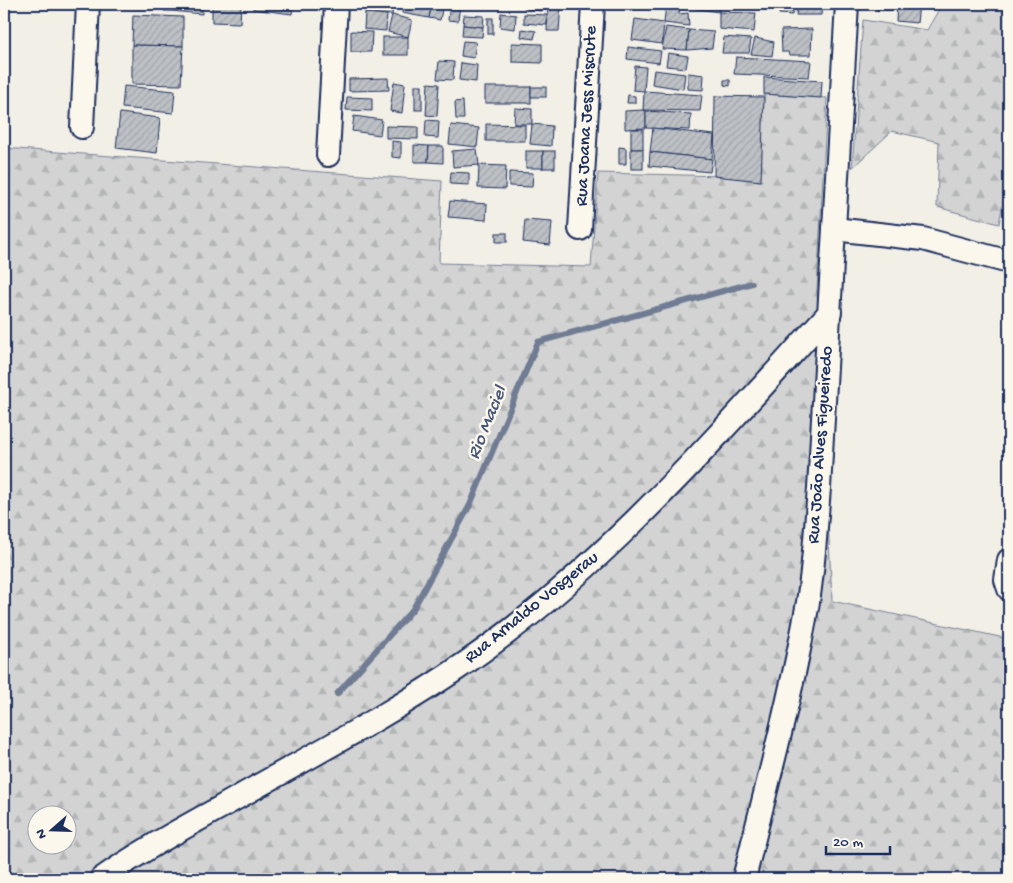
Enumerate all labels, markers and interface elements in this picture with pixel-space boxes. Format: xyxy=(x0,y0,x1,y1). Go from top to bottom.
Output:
street label: Rua Joana Jess Miscrute xyxy=(572,24,602,207)
street label: Rua João Alves Figueiredo xyxy=(804,346,838,544)
water label: Rio Maciel xyxy=(463,381,514,463)
street label: Rua Arnaldo Vosgerau xyxy=(461,547,604,668)
north arrow xyxy=(28,806,78,856)
scale bar xyxy=(826,823,889,855)
text: N xyxy=(33,826,52,841)
text: 20 m xyxy=(833,834,863,852)

